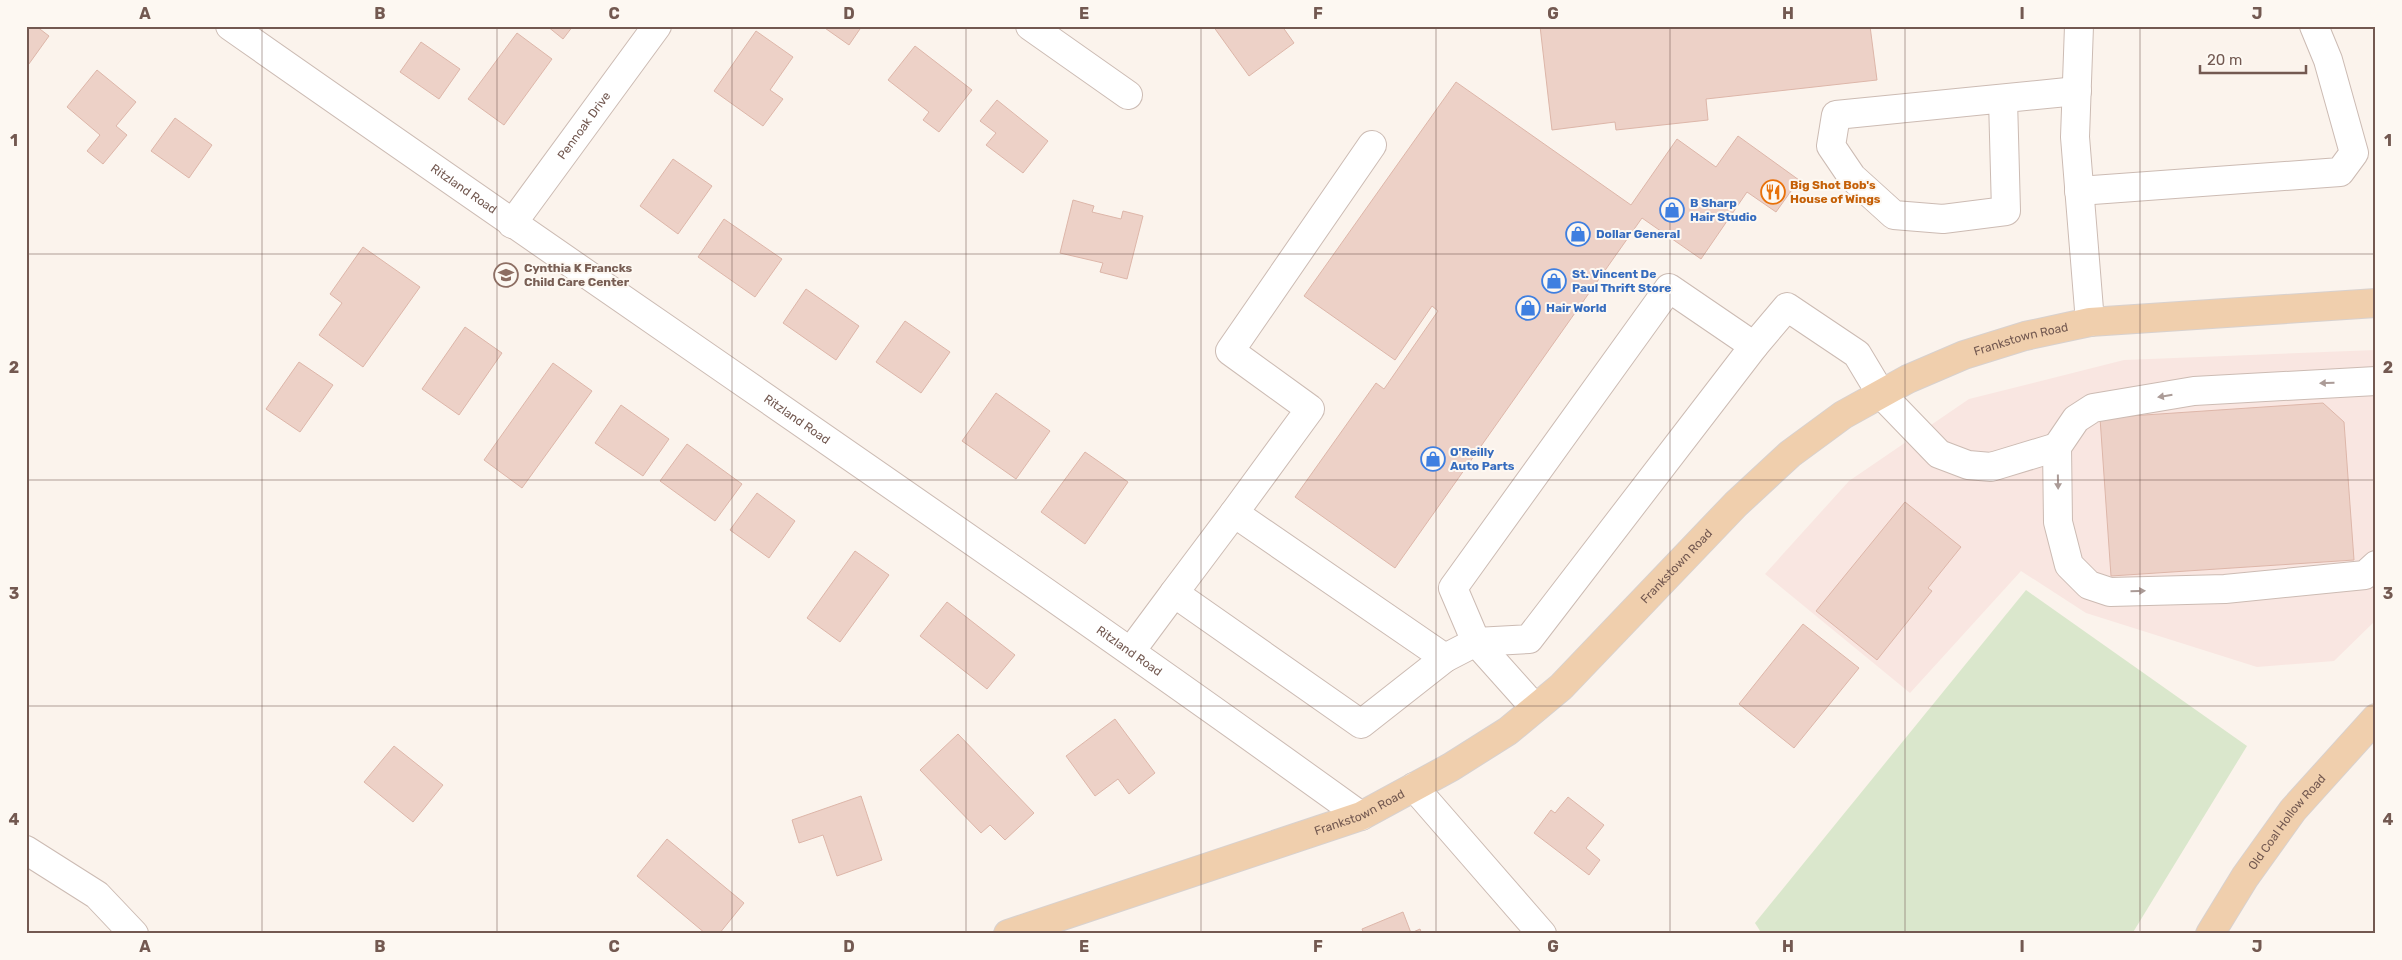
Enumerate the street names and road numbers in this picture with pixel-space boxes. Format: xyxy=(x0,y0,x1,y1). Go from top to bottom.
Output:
street label: Pennoak Drive xyxy=(555,89,614,162)
street label: Ritzland Road xyxy=(428,161,499,217)
street label: Frankstown Road xyxy=(1972,320,2069,359)
street label: Ritzland Road xyxy=(761,392,833,447)
street label: Frankstown Road xyxy=(1638,526,1715,606)
street label: Ritzland Road xyxy=(1094,623,1165,679)
street label: Old Coal Hollow Road xyxy=(2245,772,2329,873)
street label: Frankstown Road xyxy=(1313,787,1407,838)

